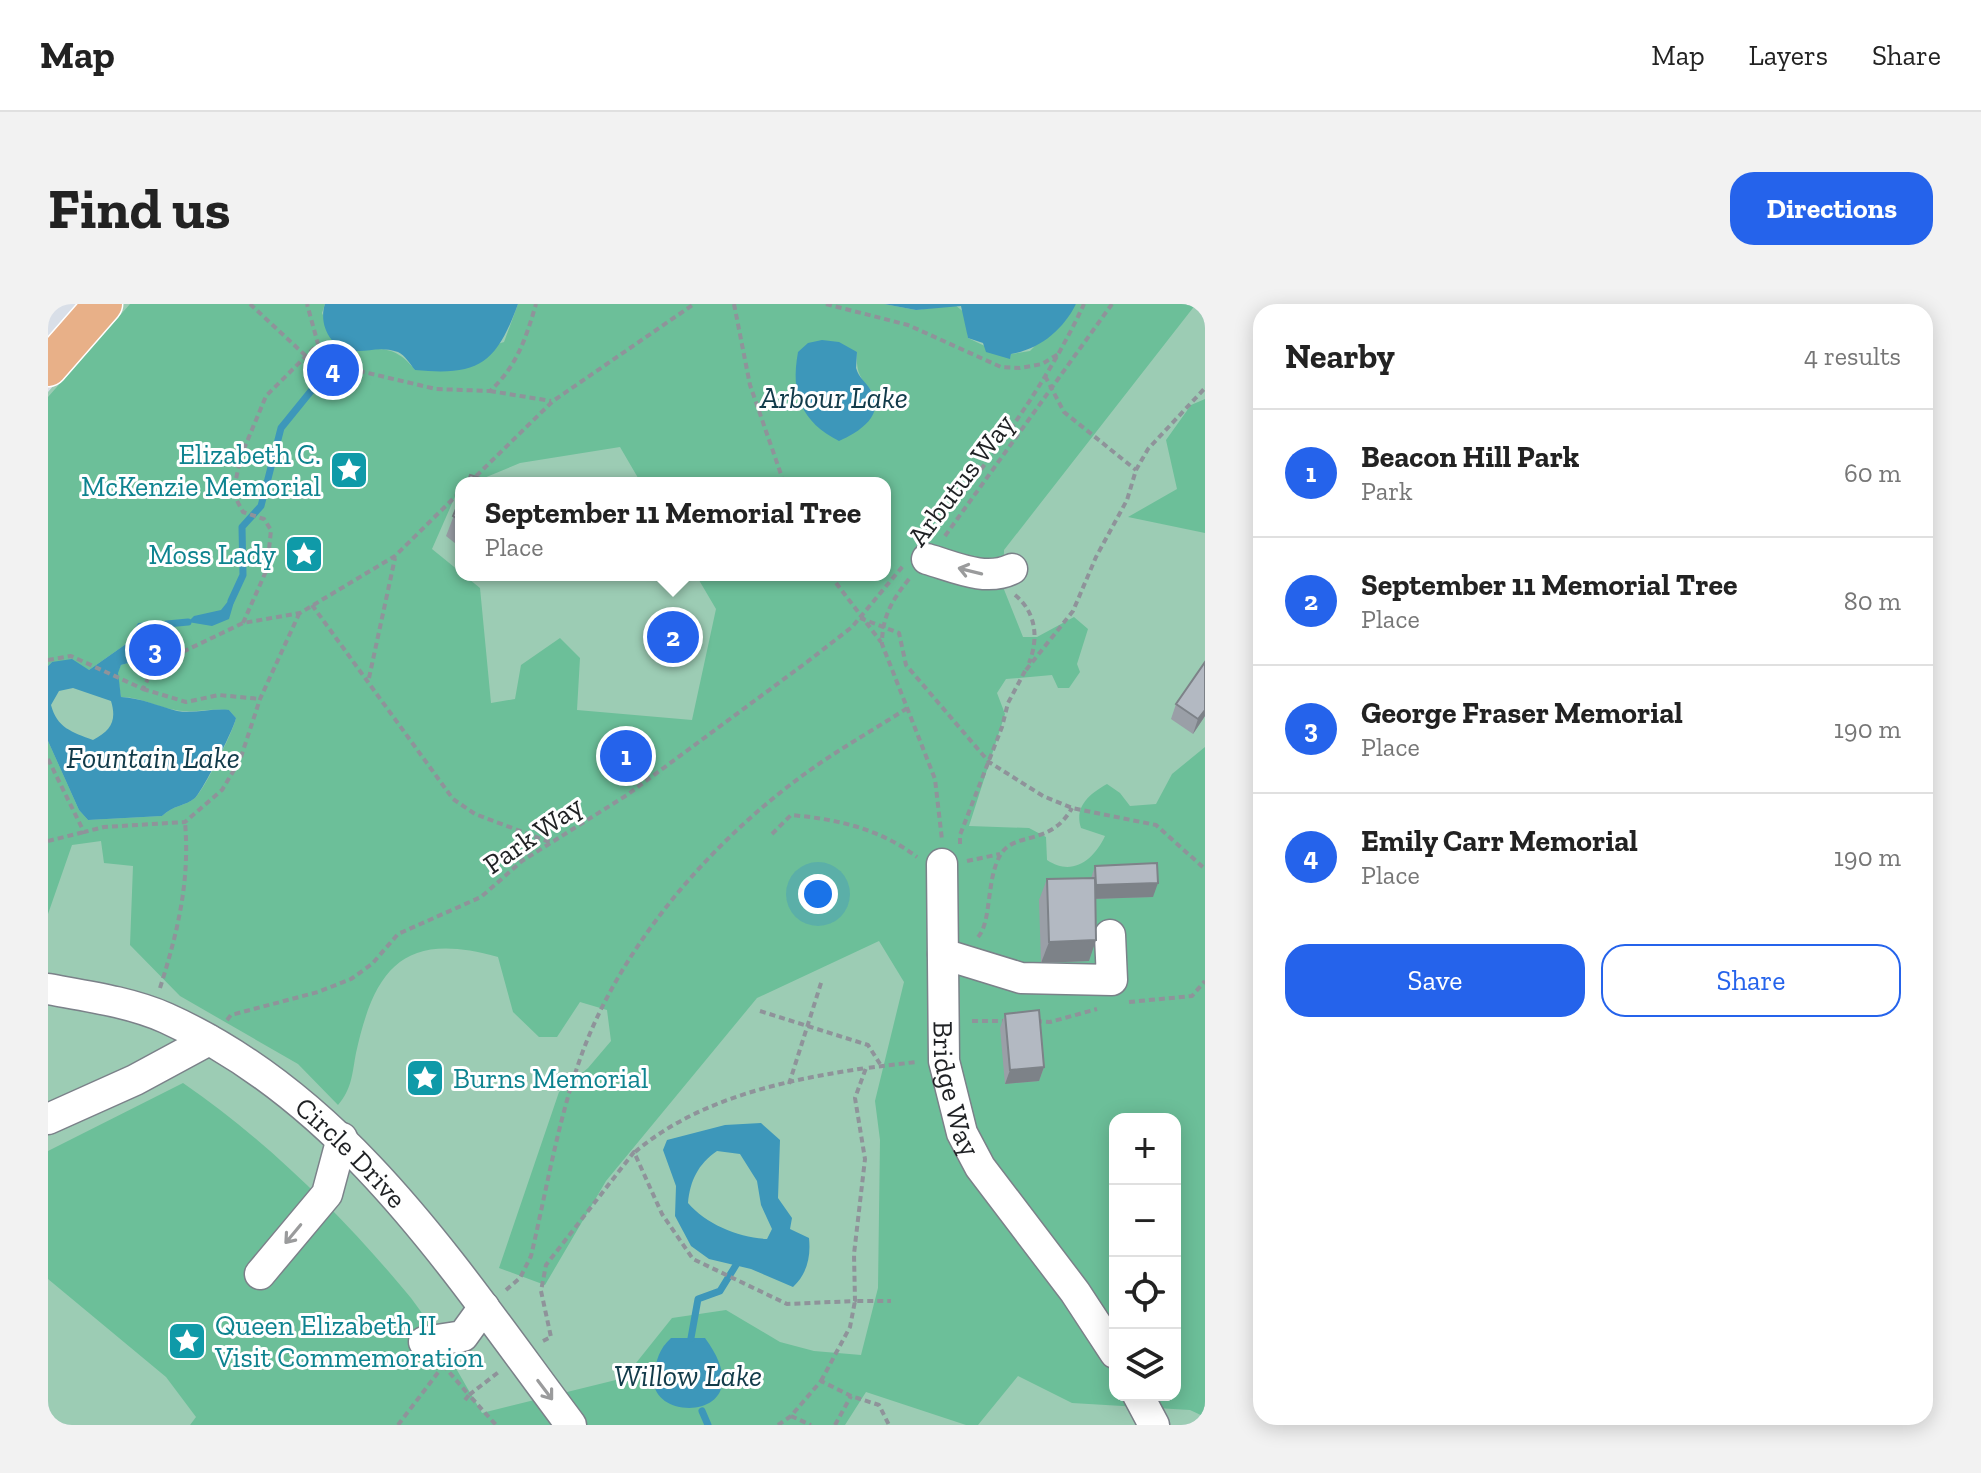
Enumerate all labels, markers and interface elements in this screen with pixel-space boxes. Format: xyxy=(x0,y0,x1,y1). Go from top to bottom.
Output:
text: Map xyxy=(40,32,115,78)
text: Map xyxy=(1651,39,1705,72)
text: Layers xyxy=(1749,39,1828,72)
text: Share xyxy=(1872,39,1941,72)
button: Directions xyxy=(1730,172,1933,245)
text: Find us xyxy=(48,175,231,242)
text: Nearby xyxy=(1285,336,1395,377)
pin: 4 xyxy=(307,340,359,400)
text: 4 results xyxy=(1804,340,1901,372)
water label: Arbour Lake xyxy=(759,380,908,416)
street label: Arbutus Way xyxy=(901,407,1022,552)
place label: Elizabeth C. McKenzie Memorial xyxy=(81,438,321,503)
text: Beacon Hill Park xyxy=(1361,439,1579,475)
place icon: Elizabeth C. McKenzie Memorial xyxy=(328,449,370,491)
text: 1 xyxy=(1306,457,1316,489)
text: 60 m xyxy=(1844,457,1901,489)
text: Park xyxy=(1361,475,1413,507)
popup xyxy=(455,477,891,581)
text: September 11 Memorial Tree xyxy=(485,495,861,531)
text: Place xyxy=(485,531,543,563)
place icon: Moss Lady xyxy=(283,533,325,575)
place label: Moss Lady xyxy=(149,538,277,571)
one-way arrow xyxy=(958,562,983,577)
text: September 11 Memorial Tree xyxy=(1361,567,1737,603)
text: 2 xyxy=(1304,585,1318,617)
text: 80 m xyxy=(1844,585,1901,617)
text: Place xyxy=(1361,603,1420,635)
pin: 2 xyxy=(647,607,699,667)
pin: 3 xyxy=(129,620,181,680)
text: George Fraser Memorial xyxy=(1361,695,1683,731)
text: 3 xyxy=(1304,713,1318,745)
text: 190 m xyxy=(1834,713,1901,745)
pin: 1 xyxy=(600,726,652,786)
text: Place xyxy=(1361,731,1420,763)
water label: Fountain Lake xyxy=(66,740,240,776)
street label: Park Way xyxy=(477,789,589,881)
text: Emily Carr Memorial xyxy=(1361,823,1638,859)
text: 4 xyxy=(1304,841,1318,873)
text: 190 m xyxy=(1834,841,1901,873)
text: Place xyxy=(1361,859,1420,891)
your location xyxy=(798,874,838,914)
button: Save xyxy=(1285,944,1585,1017)
button: Share xyxy=(1601,944,1901,1017)
street label: Bridge Way xyxy=(927,1021,988,1162)
place icon: Burns Memorial xyxy=(404,1057,446,1099)
place label: Burns Memorial xyxy=(453,1062,648,1095)
street label: Circle Drive xyxy=(289,1090,414,1214)
map controls xyxy=(1109,1113,1181,1401)
button: + xyxy=(1109,1113,1181,1185)
button: − xyxy=(1109,1185,1181,1257)
one-way arrow xyxy=(284,1223,302,1244)
button: locate xyxy=(1109,1257,1181,1329)
place label: Queen Elizabeth II Visit Commemoration xyxy=(214,1309,484,1374)
place icon: Queen Elizabeth II Visit Commemoration xyxy=(166,1320,208,1362)
button: layers xyxy=(1109,1329,1181,1401)
water label: Willow Lake xyxy=(614,1358,762,1394)
one-way arrow xyxy=(536,1379,553,1400)

